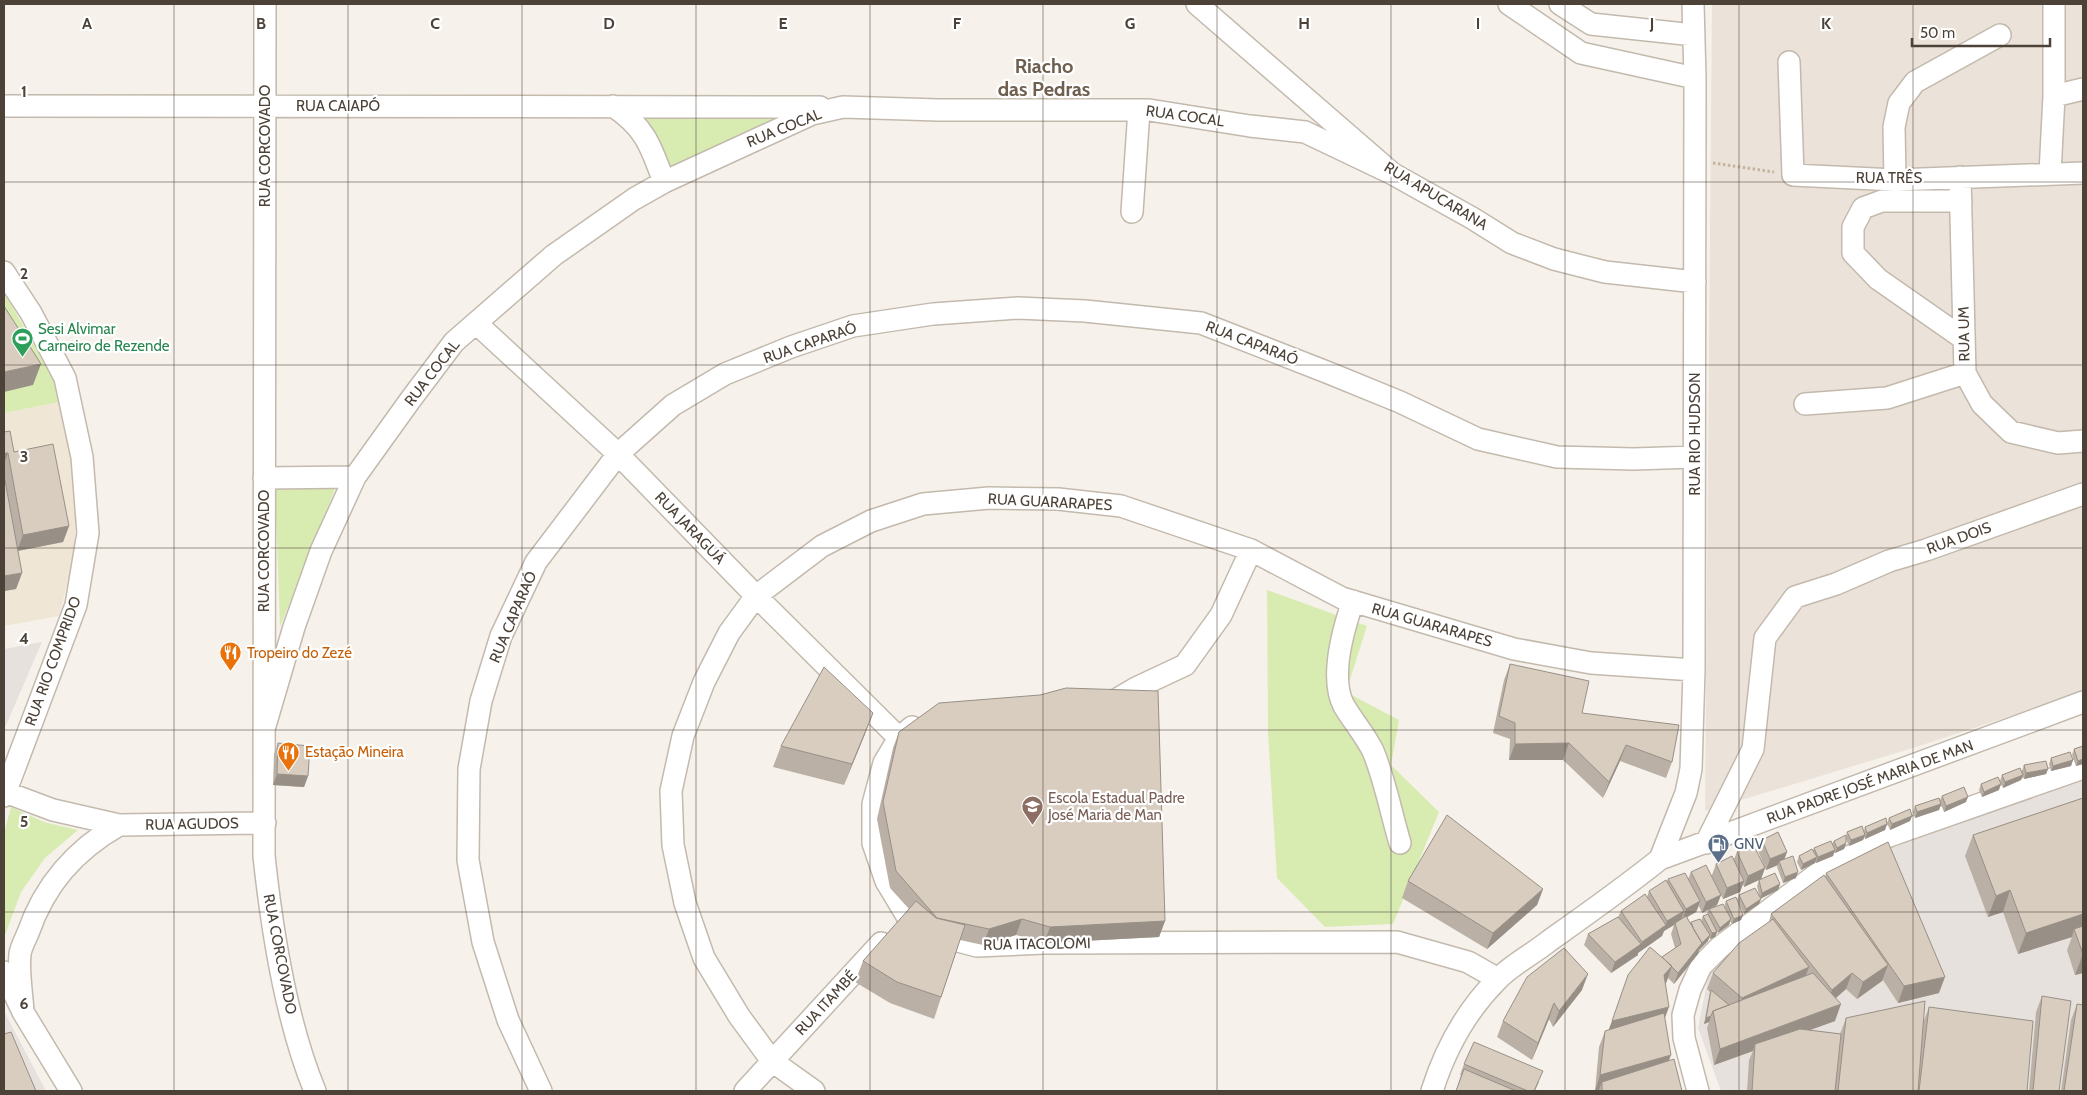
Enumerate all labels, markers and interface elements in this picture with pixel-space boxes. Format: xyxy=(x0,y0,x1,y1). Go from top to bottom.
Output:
text: A xyxy=(82,14,92,33)
text: B xyxy=(256,14,266,33)
text: C xyxy=(430,14,440,33)
text: D xyxy=(603,14,615,33)
text: E xyxy=(778,14,788,33)
text: F xyxy=(953,14,962,33)
text: G xyxy=(1125,14,1135,33)
text: H xyxy=(1298,14,1310,33)
text: I xyxy=(1476,14,1480,33)
text: J xyxy=(1649,14,1654,33)
text: K xyxy=(1821,14,1831,33)
scale bar xyxy=(1912,15,2050,47)
text: 50 m xyxy=(1920,24,1955,42)
district label: Riacho das Pedras xyxy=(998,54,1090,101)
text: 1 xyxy=(21,82,27,101)
street label: RUA CORCOVADO xyxy=(256,85,274,207)
street label: RUA CAIAPÓ xyxy=(296,96,380,115)
street label: RUA COCAL xyxy=(1145,102,1226,130)
street label: RUA COCAL xyxy=(744,105,824,151)
street label: RUA APUCARANA xyxy=(1381,158,1492,234)
street label: RUA TRÊS xyxy=(1856,168,1922,187)
text: 2 xyxy=(20,264,28,283)
street label: RUA UM xyxy=(1955,306,1973,362)
street label: RUA CAPARAÓ xyxy=(1203,316,1301,369)
street label: RUA CAPARAÓ xyxy=(761,318,859,367)
place label: Sesi Alvimar Carneiro de Rezende xyxy=(38,320,170,355)
sports icon: Sesi Alvimar Carneiro de Rezende xyxy=(10,326,34,357)
street label: RUA COCAL xyxy=(401,336,464,410)
street label: RUA RIO HUDSON xyxy=(1686,372,1704,496)
text: 3 xyxy=(20,447,28,466)
street label: RUA JARAGUÁ xyxy=(651,487,730,568)
street label: RUA CORCOVADO xyxy=(255,490,273,612)
street label: RUA GUARARAPES xyxy=(987,490,1113,514)
street label: RUA DOIS xyxy=(1924,518,1994,558)
street label: RUA CAPARAÓ xyxy=(485,568,540,665)
street label: RUA RIO COMPRIDO xyxy=(21,594,85,728)
street label: RUA GUARARAPES xyxy=(1370,599,1495,651)
text: 4 xyxy=(19,629,29,648)
restaurant icon: Tropeiro do Zezé xyxy=(219,641,243,672)
place label: Tropeiro do Zezé xyxy=(247,644,352,662)
street label: RUA PADRE JOSÉ MARIA DE MAN xyxy=(1764,735,1976,828)
restaurant icon: Estação Mineira xyxy=(277,740,301,771)
place label: Estação Mineira xyxy=(305,743,404,761)
place label: Escola Estadual Padre José Maria de Man xyxy=(1047,789,1185,824)
school or university icon: Escola Estadual Padre José Maria de Man xyxy=(1020,795,1044,826)
text: 5 xyxy=(20,812,28,831)
street label: RUA AGUDOS xyxy=(145,814,239,834)
fuel station icon: GNV xyxy=(1706,832,1730,863)
place label: GNV xyxy=(1734,835,1765,853)
street label: RUA CORCOVADO xyxy=(259,892,301,1016)
street label: RUA ITACOLOMI xyxy=(983,934,1091,954)
street label: RUA ITAMBÉ xyxy=(791,966,861,1039)
text: 6 xyxy=(20,994,29,1013)

